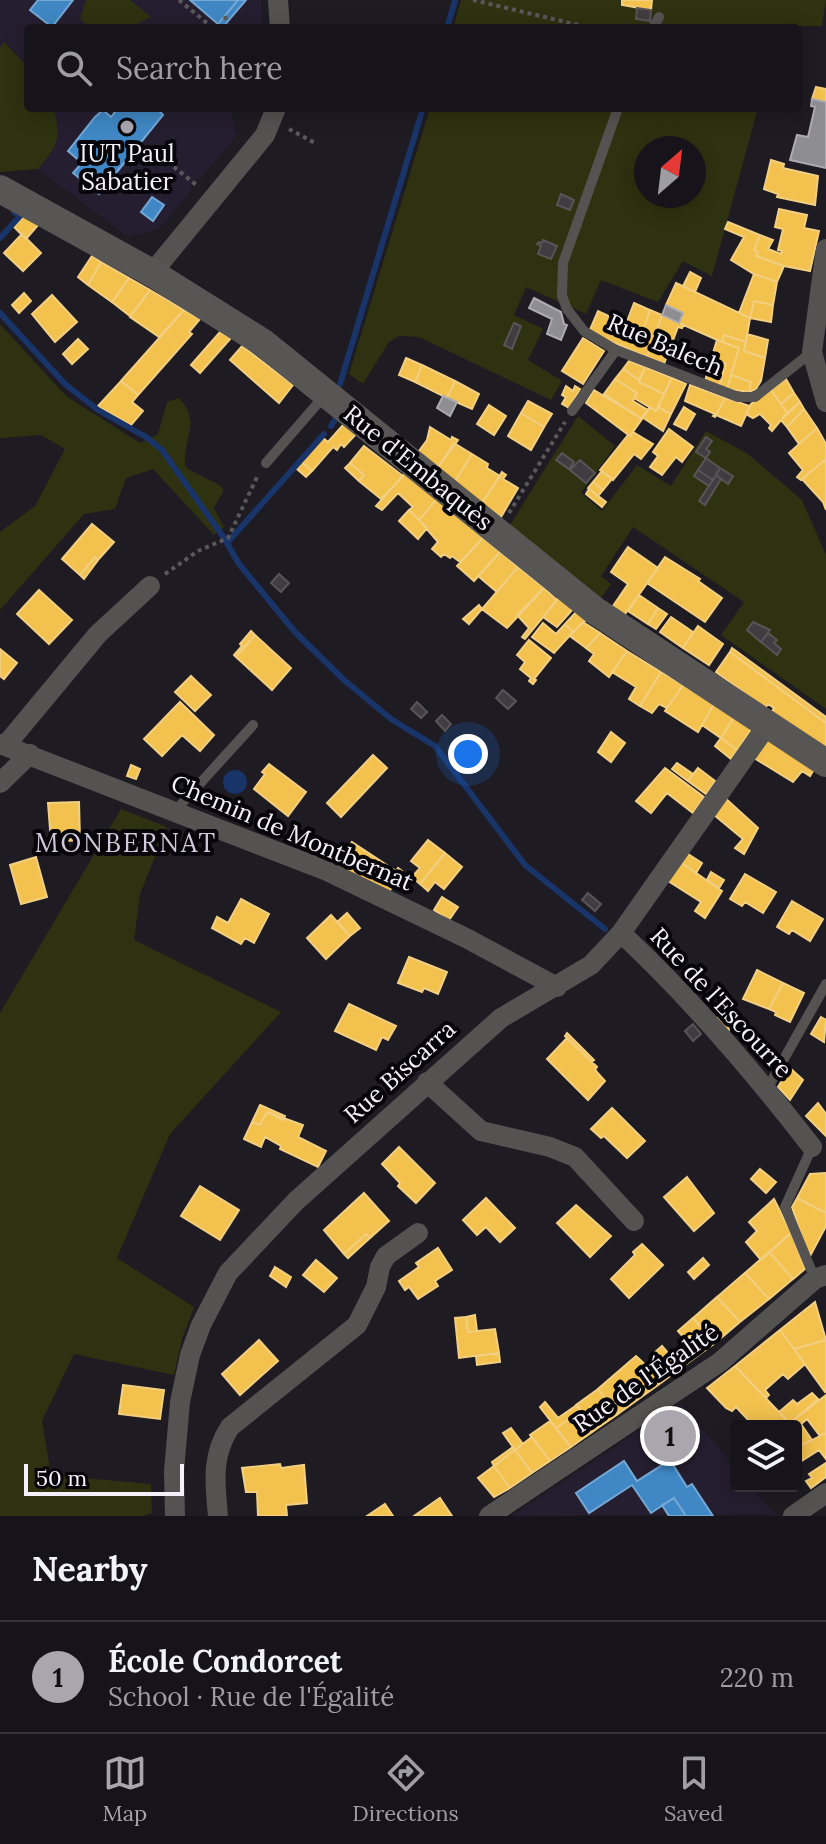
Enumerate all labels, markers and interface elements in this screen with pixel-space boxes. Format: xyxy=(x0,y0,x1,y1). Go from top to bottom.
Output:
search box xyxy=(24,24,802,112)
icon: search xyxy=(52,46,96,90)
text: Search here xyxy=(116,49,283,87)
marker: IUT Paul Sabatier xyxy=(118,118,136,136)
north arrow xyxy=(634,136,706,208)
place label: IUT Paul Sabatier xyxy=(79,138,175,197)
street label: Rue Balech xyxy=(603,306,728,383)
street label: Rue d'Embaquès xyxy=(337,398,499,537)
your location xyxy=(448,734,488,774)
street label: Chemin de Montbernat xyxy=(167,767,419,898)
district label: MONBERNAT xyxy=(35,826,217,859)
street label: Rue de l'Escourre xyxy=(644,921,799,1084)
street label: Rue Biscarra xyxy=(337,1013,462,1130)
street label: Rue de l'Égalité xyxy=(567,1316,724,1439)
pin: 1 xyxy=(644,1406,696,1466)
map controls xyxy=(730,1420,802,1492)
button: layers xyxy=(730,1420,802,1492)
scale bar xyxy=(24,1460,184,1496)
text: 50 m xyxy=(36,1464,87,1492)
text: Nearby xyxy=(32,1547,148,1590)
text: École Condorcet xyxy=(108,1642,342,1680)
text: 1 xyxy=(53,1661,63,1694)
text: 220 m xyxy=(720,1661,794,1694)
text: School · Rue de l'Égalité xyxy=(108,1680,394,1713)
tab: Map xyxy=(103,1751,147,1827)
tab: Directions xyxy=(352,1751,459,1827)
tab: Saved xyxy=(664,1751,723,1827)

